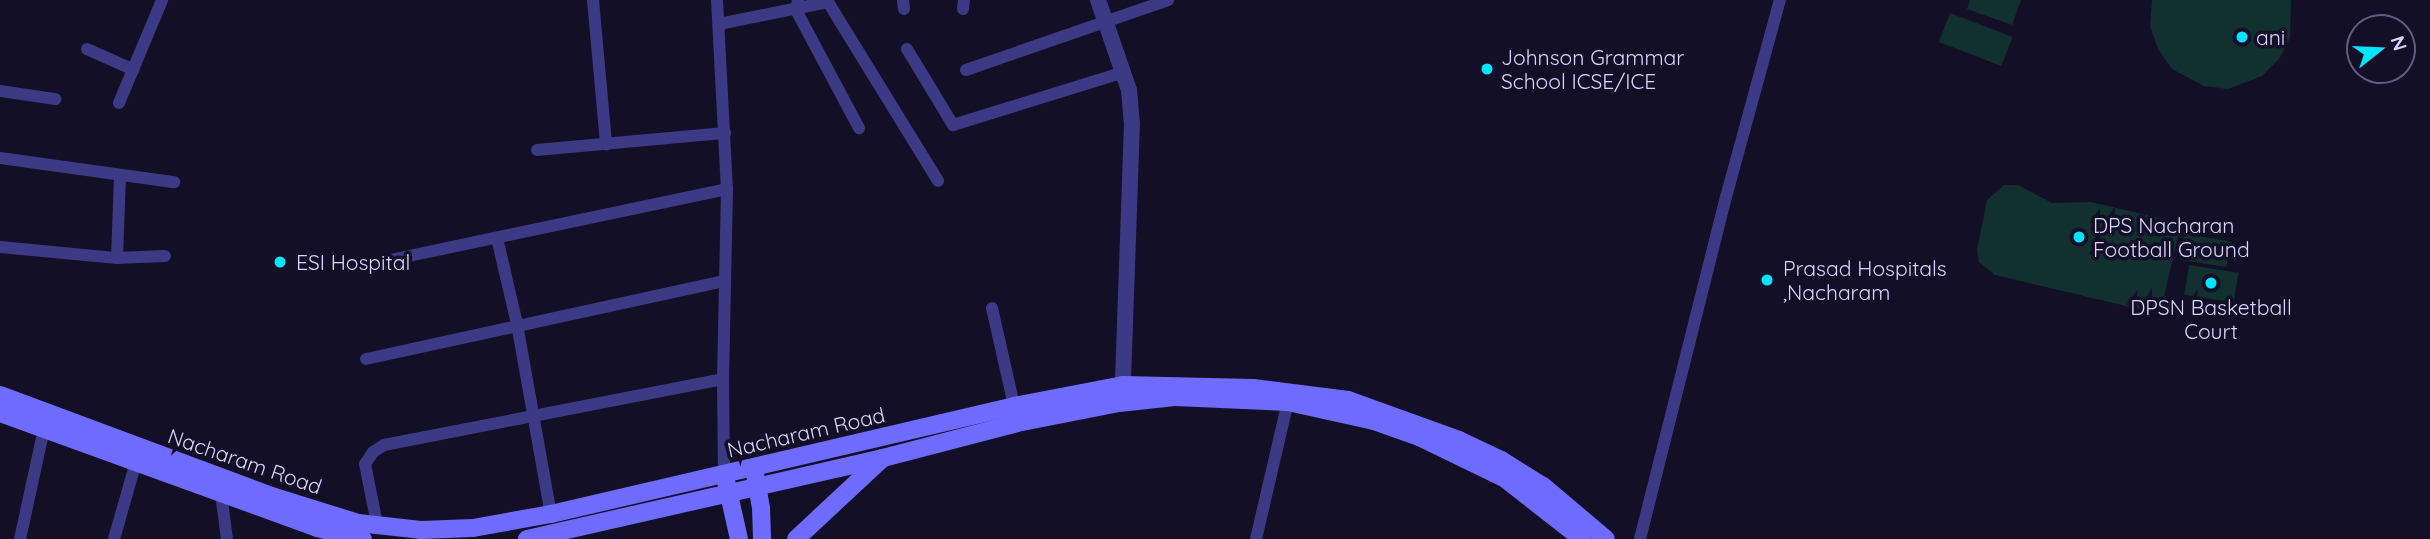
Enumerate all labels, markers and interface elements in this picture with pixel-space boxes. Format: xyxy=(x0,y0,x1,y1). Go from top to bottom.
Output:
north arrow xyxy=(2346,14,2416,84)
place label: ani xyxy=(2256,24,2285,50)
marker: ani xyxy=(2234,29,2250,45)
text: N xyxy=(2385,33,2413,53)
place label: Johnson Grammar School ICSE/ICE xyxy=(1501,44,1684,94)
marker: Johnson Grammar School ICSE/ICE xyxy=(1479,61,1495,77)
place label: DPS Nacharan Football Ground xyxy=(2093,212,2250,262)
marker: DPS Nacharan Football Ground xyxy=(2071,229,2087,245)
place label: ESI Hospital xyxy=(296,249,410,275)
marker: ESI Hospital xyxy=(270,252,290,272)
place label: Prasad Hospitals ,Nacharam xyxy=(1783,255,1947,305)
marker: Prasad Hospitals ,Nacharam xyxy=(1757,270,1777,290)
marker: DPSN Basketball Court xyxy=(2203,275,2219,291)
place label: DPSN Basketball Court xyxy=(2130,294,2292,344)
street label: Nacharam Road xyxy=(725,402,887,462)
street label: Nacharam Road xyxy=(165,423,325,499)

